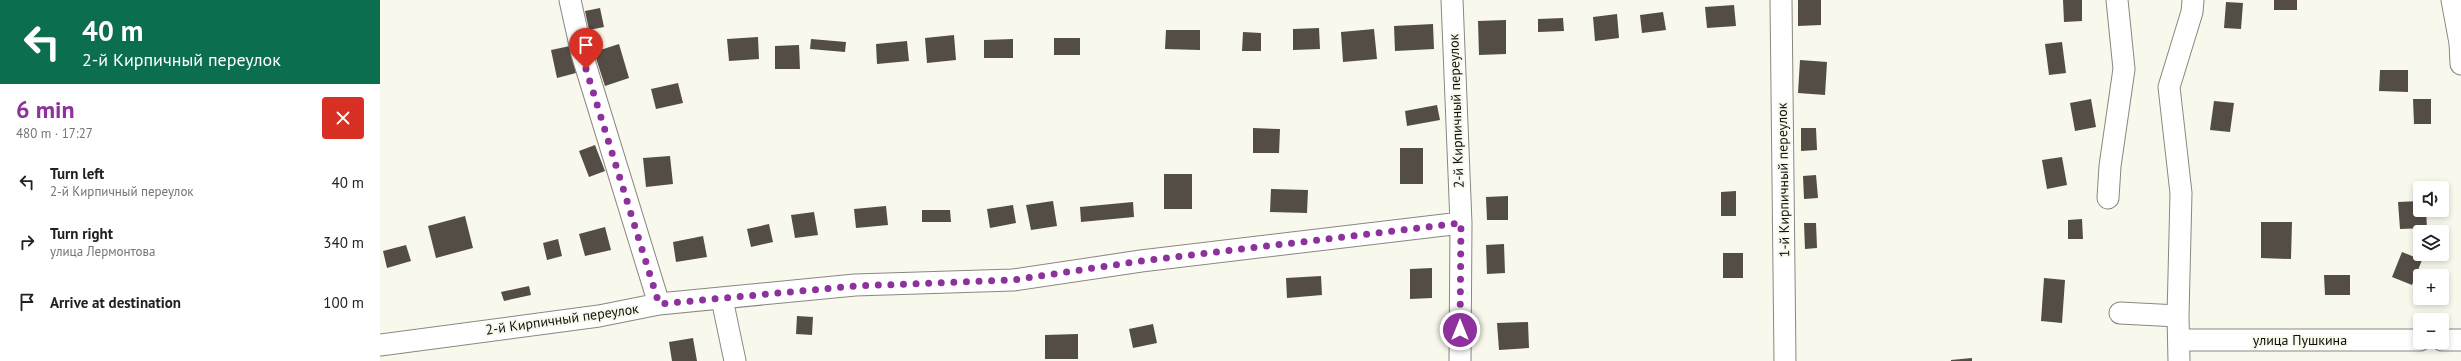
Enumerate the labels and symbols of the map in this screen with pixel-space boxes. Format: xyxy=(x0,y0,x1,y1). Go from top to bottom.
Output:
pin xyxy=(569,28,603,69)
street label: 2-й Кирпичный переулок xyxy=(1444,33,1468,189)
street label: 1-й Кирпичный переулок xyxy=(1773,102,1793,257)
street label: 2-й Кирпичный переулок xyxy=(484,299,640,339)
position arrow xyxy=(1439,309,1481,351)
street label: улица Пушкина xyxy=(2253,331,2347,349)

